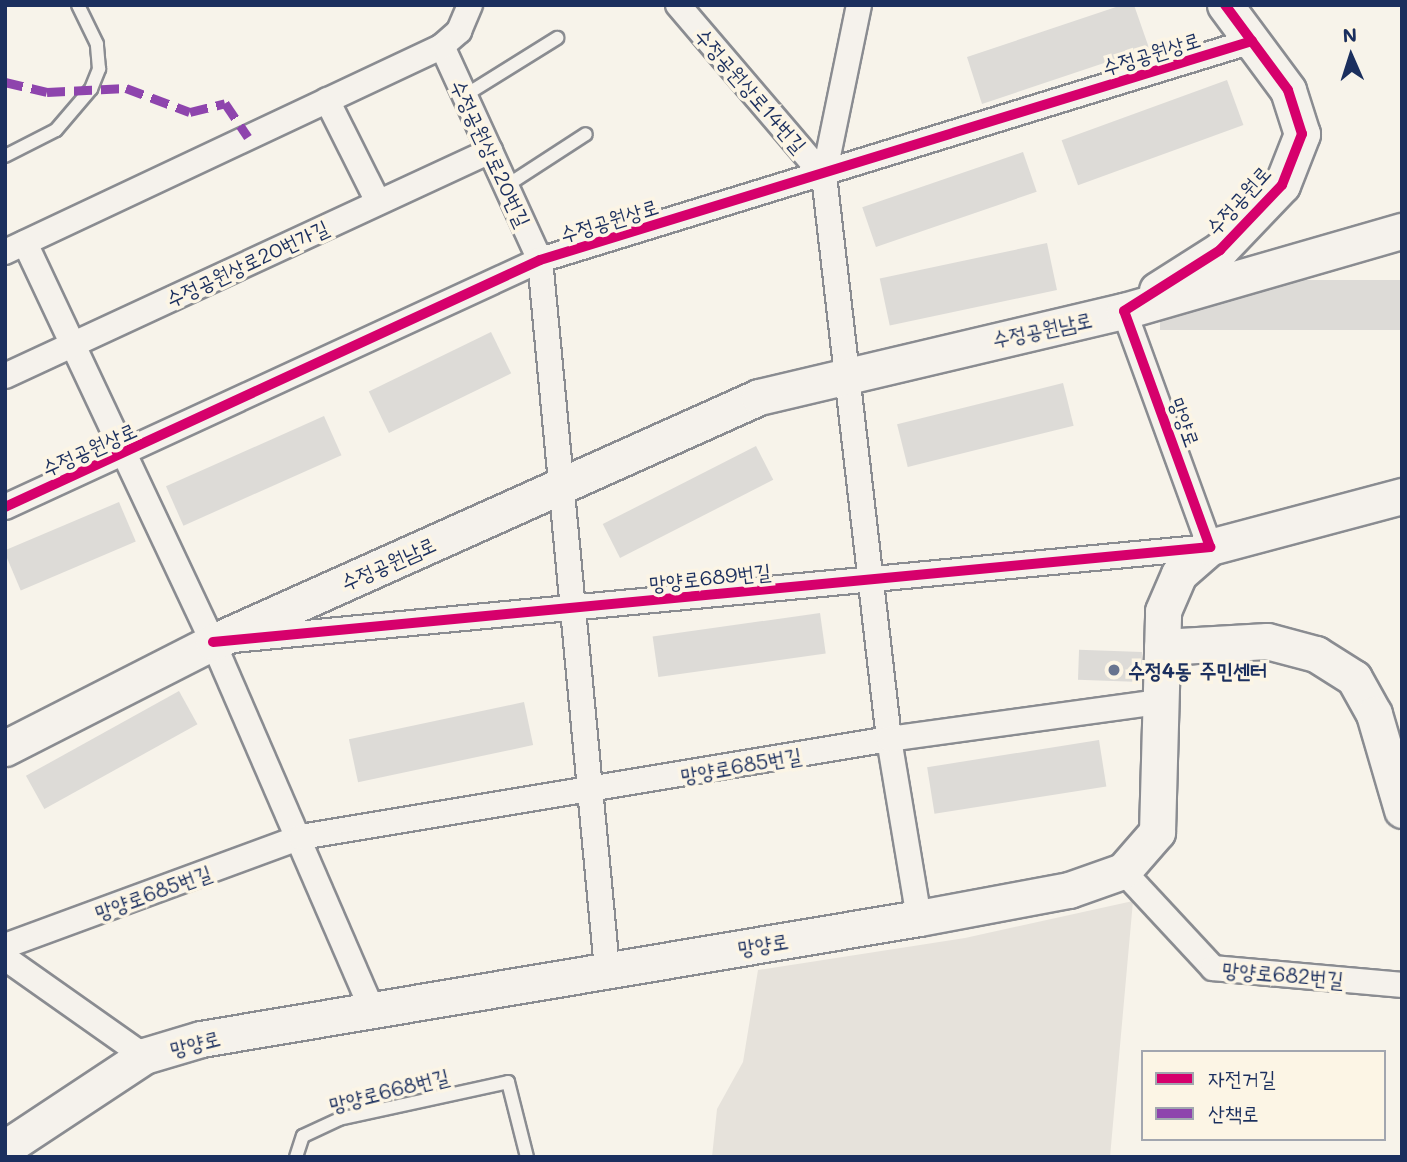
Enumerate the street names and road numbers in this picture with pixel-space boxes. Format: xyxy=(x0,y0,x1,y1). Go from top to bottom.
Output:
street label: 수정공원상로14번길 xyxy=(690,23,812,157)
street label: 수정공원상로 xyxy=(1099,26,1203,80)
street label: 수정공원상로20번길 xyxy=(446,75,536,231)
street label: 수정공원로 xyxy=(1200,160,1276,240)
street label: 수정공원상로 xyxy=(557,193,661,247)
street label: 수정공원상로20번가길 xyxy=(162,214,332,312)
street label: 수정공원남로 xyxy=(990,306,1094,352)
street label: 망양로 xyxy=(1164,394,1206,450)
street label: 수정공원상로 xyxy=(38,417,140,481)
street label: 수정공원남로 xyxy=(337,531,439,595)
street label: 망양로689번길 xyxy=(648,558,772,596)
street label: 망양로685번길 xyxy=(679,742,803,788)
street label: 망양로685번길 xyxy=(91,859,215,925)
street label: 망양로 xyxy=(736,928,790,960)
street label: 망양로682번길 xyxy=(1221,956,1345,992)
street label: 망양로 xyxy=(167,1025,223,1061)
street label: 망양로668번길 xyxy=(326,1063,452,1117)

